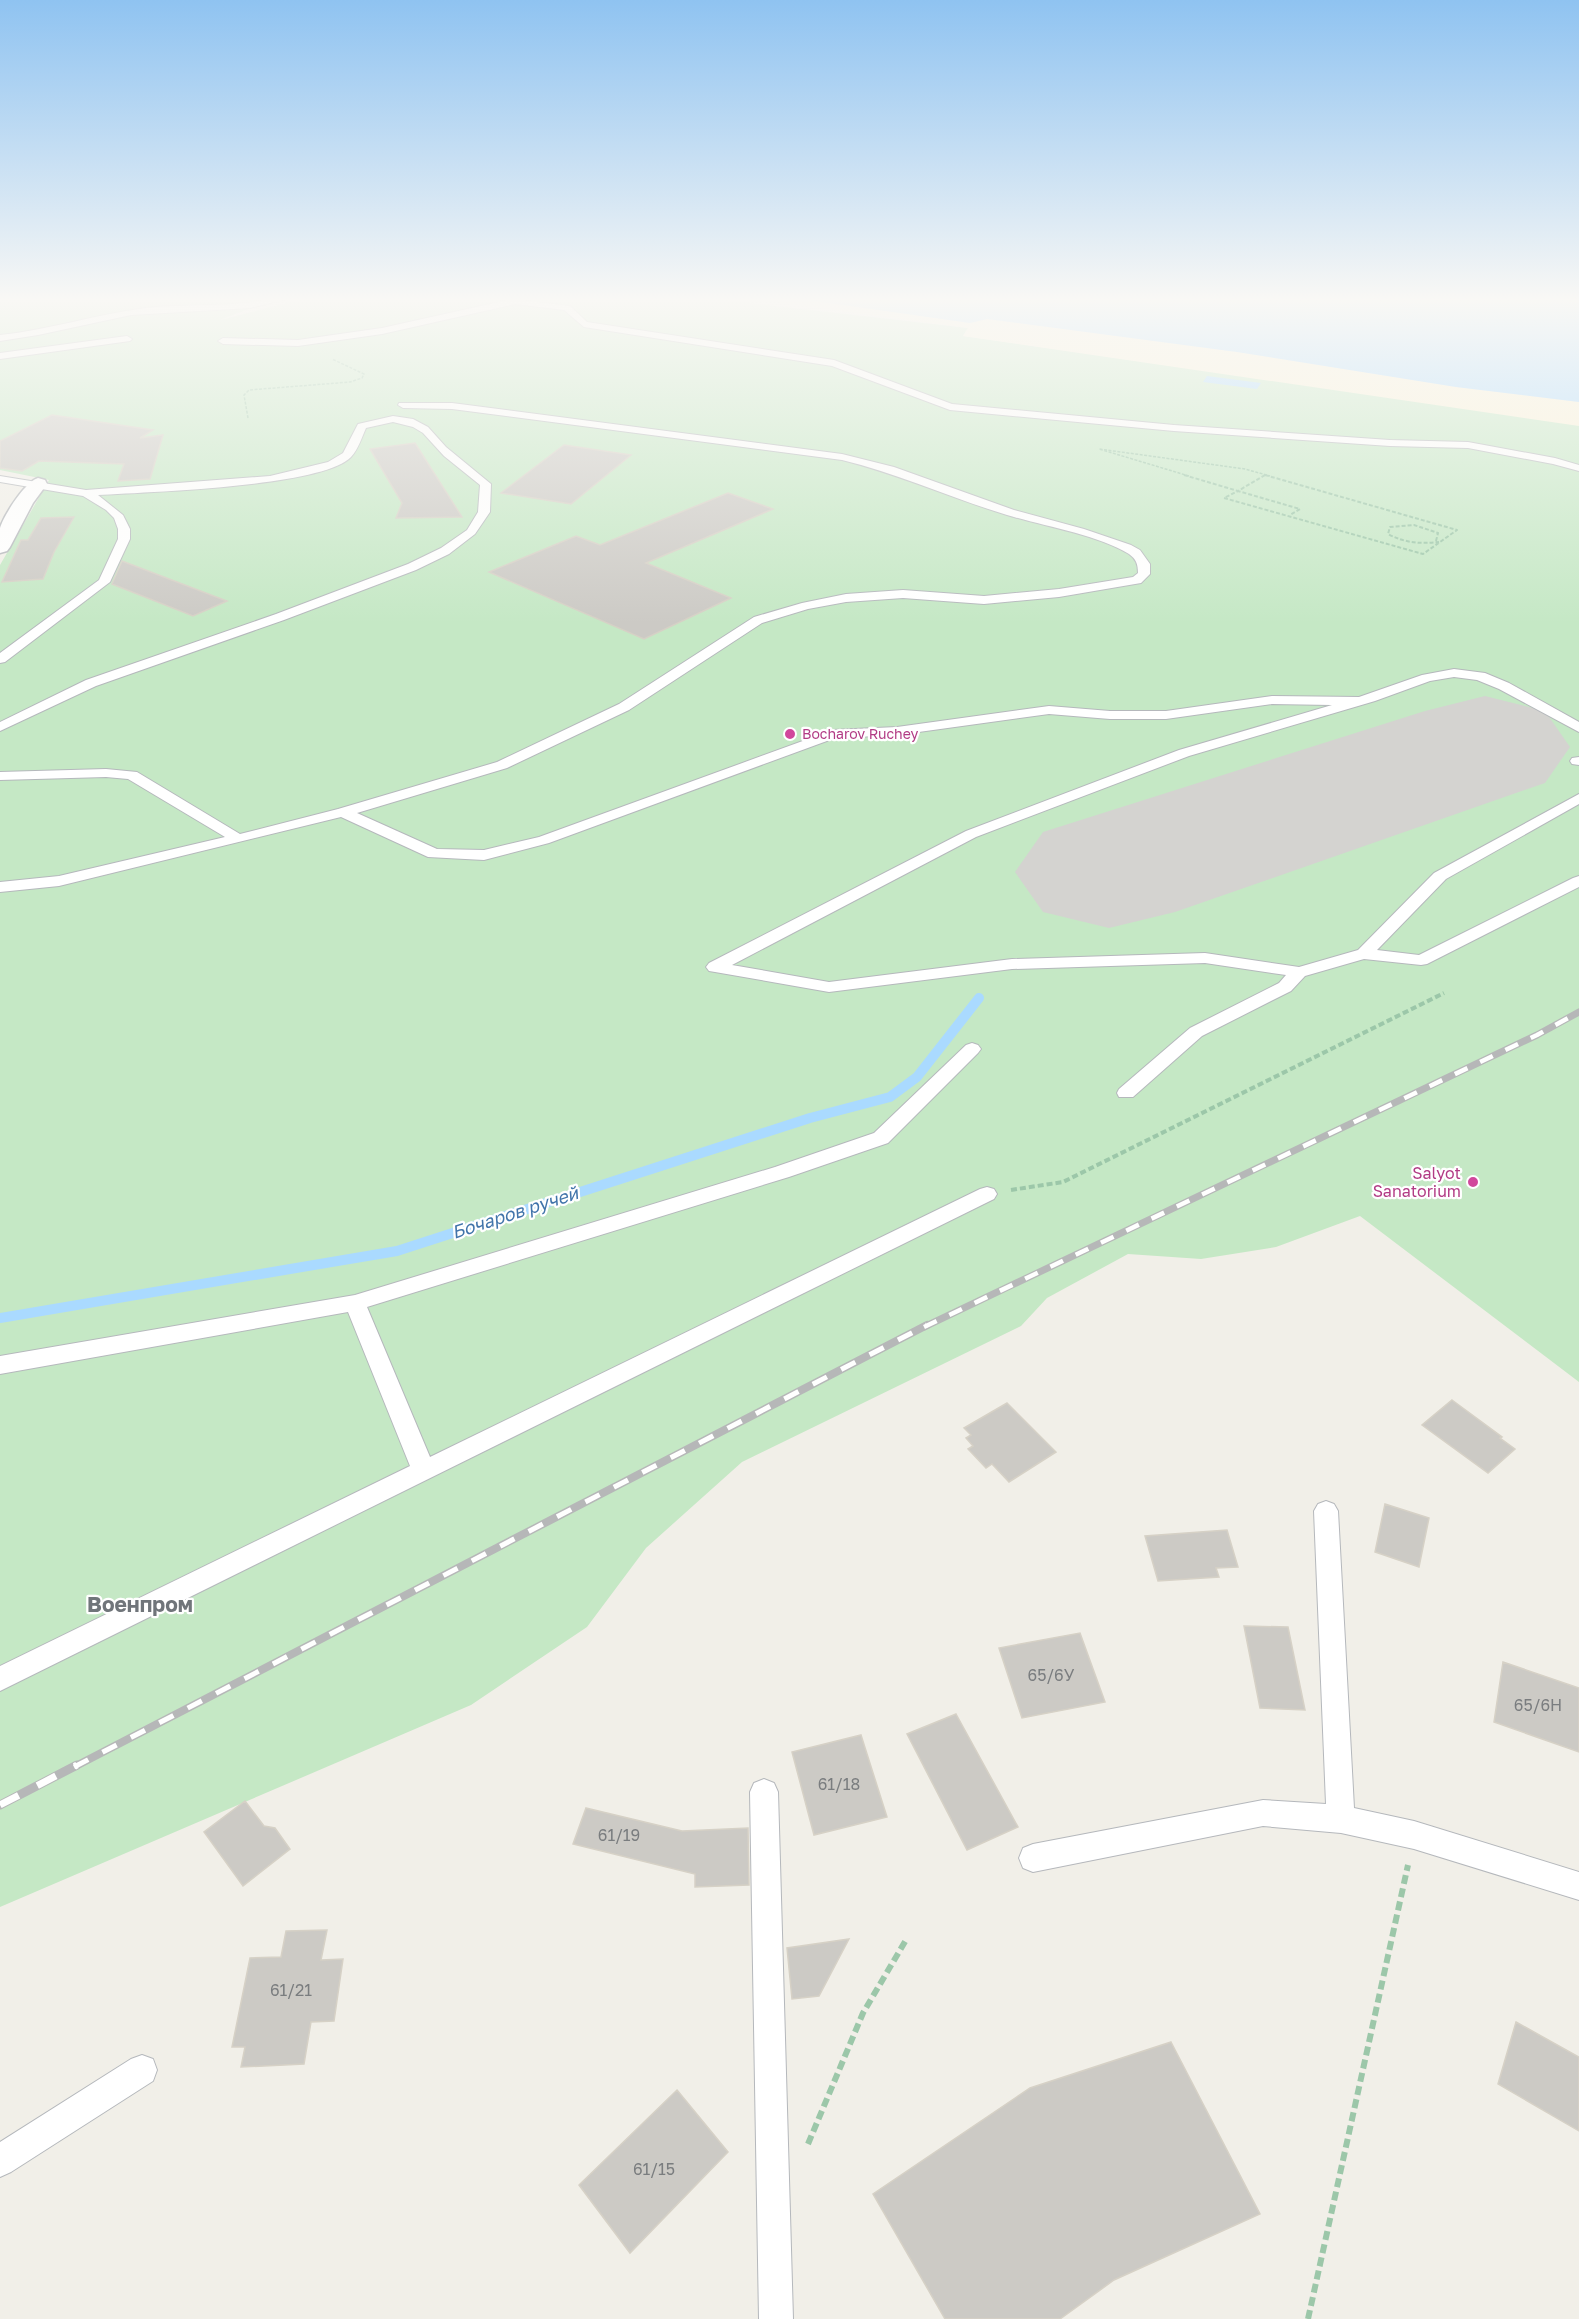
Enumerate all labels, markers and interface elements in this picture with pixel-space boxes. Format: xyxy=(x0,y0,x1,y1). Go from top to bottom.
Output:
place label: Bocharov Ruchey xyxy=(802,725,918,742)
marker: Bocharov Ruchey xyxy=(783,727,797,741)
place label: Salyot Sanatorium xyxy=(1373,1163,1461,1201)
marker: Salyot Sanatorium xyxy=(1466,1175,1480,1189)
water label: Бочаров ручей xyxy=(449,1181,582,1243)
district label: Военпром xyxy=(87,1591,193,1617)
house number: 65/6У xyxy=(1027,1665,1075,1685)
house number: 65/6Н xyxy=(1514,1695,1562,1715)
house number: 61/18 xyxy=(818,1774,860,1794)
house number: 61/19 xyxy=(598,1825,640,1845)
house number: 61/21 xyxy=(270,1980,312,2000)
house number: 61/15 xyxy=(633,2159,675,2179)

